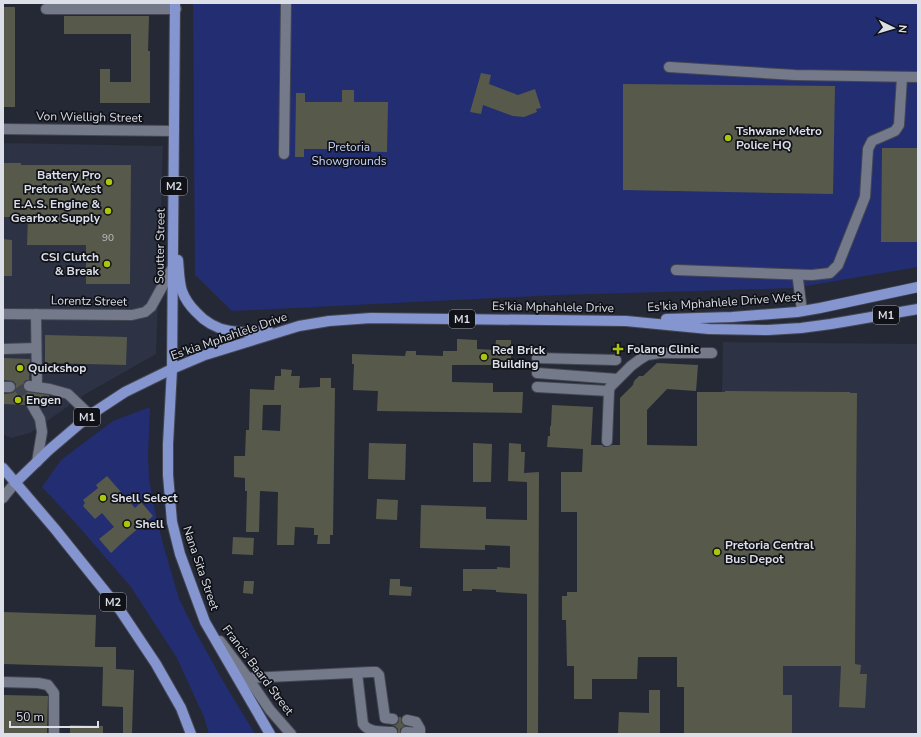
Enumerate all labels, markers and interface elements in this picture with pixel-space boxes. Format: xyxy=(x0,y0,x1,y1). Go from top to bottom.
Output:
north arrow xyxy=(873,8,913,48)
text: N xyxy=(895,24,910,34)
street label: Von Wielligh Street xyxy=(35,108,143,126)
place label: Tshwane Metro Police HQ xyxy=(736,123,822,153)
marker: Tshwane Metro Police HQ xyxy=(723,133,733,143)
park label: Pretoria Showgrounds xyxy=(311,139,387,169)
place label: Battery Pro Pretoria West xyxy=(24,167,101,197)
marker: Battery Pro Pretoria West xyxy=(104,177,114,187)
road number: M2 xyxy=(161,177,187,195)
place label: E.A.S. Engine & Gearbox Supply xyxy=(11,196,101,226)
marker: E.A.S. Engine & Gearbox Supply xyxy=(103,206,113,216)
street label: Soutter Street xyxy=(151,207,169,284)
house number: 90 xyxy=(102,231,114,245)
place label: CSI Clutch & Break xyxy=(41,249,100,279)
marker: CSI Clutch & Break xyxy=(102,259,112,269)
street label: Es'kia Mphahlele Drive West xyxy=(647,289,802,315)
street label: Lorentz Street xyxy=(51,292,128,310)
street label: Es'kia Mphahlele Drive xyxy=(492,298,614,316)
road number: M1 xyxy=(873,306,899,324)
street label: Es'kia Mphahlele Drive xyxy=(169,309,289,363)
road number: M1 xyxy=(449,310,475,328)
place label: Folang Clinic xyxy=(627,341,699,357)
place label: Red Brick Building xyxy=(492,342,546,372)
marker: Folang Clinic xyxy=(612,343,624,355)
marker: Red Brick Building xyxy=(479,352,489,362)
place label: Quickshop xyxy=(28,360,86,376)
marker: Quickshop xyxy=(15,363,25,373)
place label: Engen xyxy=(26,392,61,408)
marker: Engen xyxy=(13,395,23,405)
road number: M1 xyxy=(74,408,100,426)
place label: Shell Select xyxy=(111,490,178,506)
marker: Shell Select xyxy=(98,493,108,503)
place label: Shell xyxy=(135,516,164,532)
marker: Shell xyxy=(122,519,132,529)
street label: Nana Sita Street xyxy=(179,524,223,613)
place label: Pretoria Central Bus Depot xyxy=(725,537,814,567)
marker: Pretoria Central Bus Depot xyxy=(712,547,722,557)
road number: M2 xyxy=(100,593,126,611)
street label: Francis Baard Street xyxy=(219,622,298,719)
scale bar xyxy=(10,703,98,729)
text: 50 m xyxy=(16,709,44,725)

